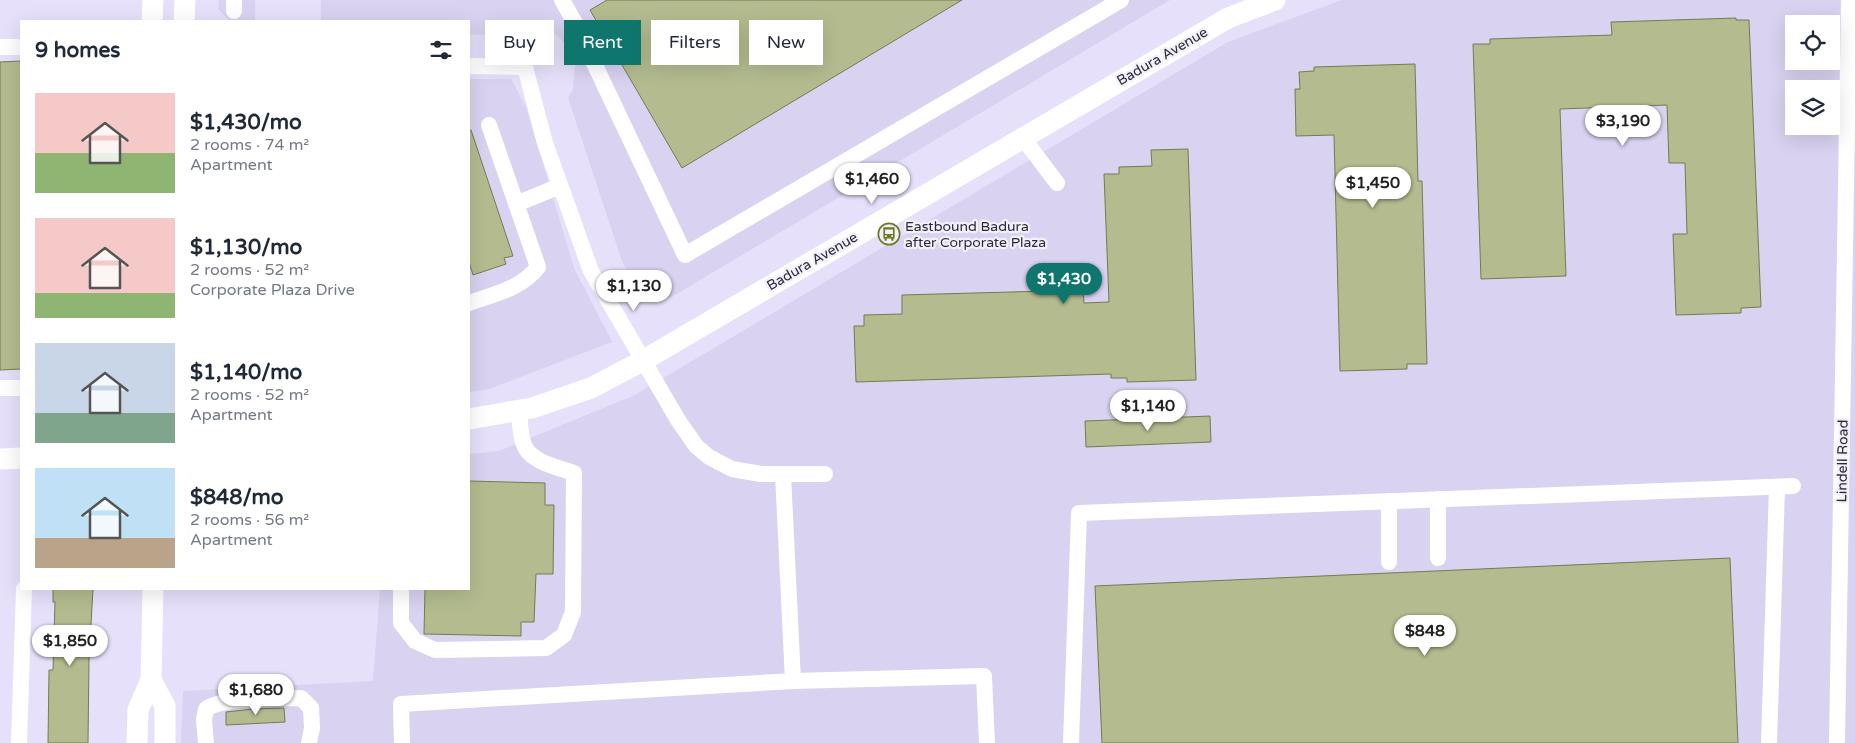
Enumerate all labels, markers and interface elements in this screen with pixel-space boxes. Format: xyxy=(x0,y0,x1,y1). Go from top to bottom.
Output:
map controls xyxy=(1785,15,1840,135)
button: locate xyxy=(1785,15,1840,70)
chip: Buy xyxy=(485,20,554,65)
chip: Rent xyxy=(564,20,641,65)
chip: Filters xyxy=(651,20,739,65)
chip: New xyxy=(749,20,823,65)
street label: Badura Avenue xyxy=(1114,24,1211,89)
icon: filters xyxy=(427,36,455,64)
text: 9 homes xyxy=(35,38,120,63)
button: layers xyxy=(1785,80,1840,135)
pin: $3,190 xyxy=(1582,104,1664,147)
text: $1,430/mo xyxy=(190,110,302,135)
text: $3,190 xyxy=(1596,111,1650,131)
icon: home xyxy=(75,113,135,173)
text: 2 rooms · 74 m² xyxy=(190,135,309,155)
text: Apartment xyxy=(190,155,273,175)
pin: $1,460 xyxy=(831,162,913,205)
pin: $1,450 xyxy=(1332,166,1414,209)
text: $1,460 xyxy=(845,169,899,189)
text: $1,450 xyxy=(1346,173,1400,193)
place label: Eastbound Badura after Corporate Plaza xyxy=(905,218,1046,251)
bus stop icon: Eastbound Badura after Corporate Plaza xyxy=(877,222,901,246)
street label: Badura Avenue xyxy=(764,229,861,294)
text: $1,130/mo xyxy=(190,235,302,260)
icon: home xyxy=(75,238,135,298)
text: 2 rooms · 52 m² xyxy=(190,260,309,280)
pin: $1,430 xyxy=(1023,262,1105,305)
text: $1,430 xyxy=(1037,269,1091,289)
pin: $1,130 xyxy=(593,270,675,312)
text: $1,130 xyxy=(607,276,661,296)
text: Corporate Plaza Drive xyxy=(190,280,355,300)
text: $1,140/mo xyxy=(190,360,302,385)
icon: home xyxy=(75,363,135,423)
text: 2 rooms · 52 m² xyxy=(190,385,309,405)
pin: $1,140 xyxy=(1107,390,1189,432)
text: $1,140 xyxy=(1121,396,1175,416)
text: Apartment xyxy=(190,405,273,425)
street label: Lindell Road xyxy=(1833,420,1852,502)
text: $848/mo xyxy=(190,485,284,510)
icon: home xyxy=(75,488,135,548)
text: 2 rooms · 56 m² xyxy=(190,510,309,530)
text: Apartment xyxy=(190,530,273,550)
pin: $848 xyxy=(1395,614,1455,657)
text: $848 xyxy=(1405,621,1445,641)
pin: $1,850 xyxy=(29,624,111,667)
text: $1,850 xyxy=(43,631,97,651)
pin: $1,680 xyxy=(215,674,297,716)
text: $1,680 xyxy=(229,680,283,700)

